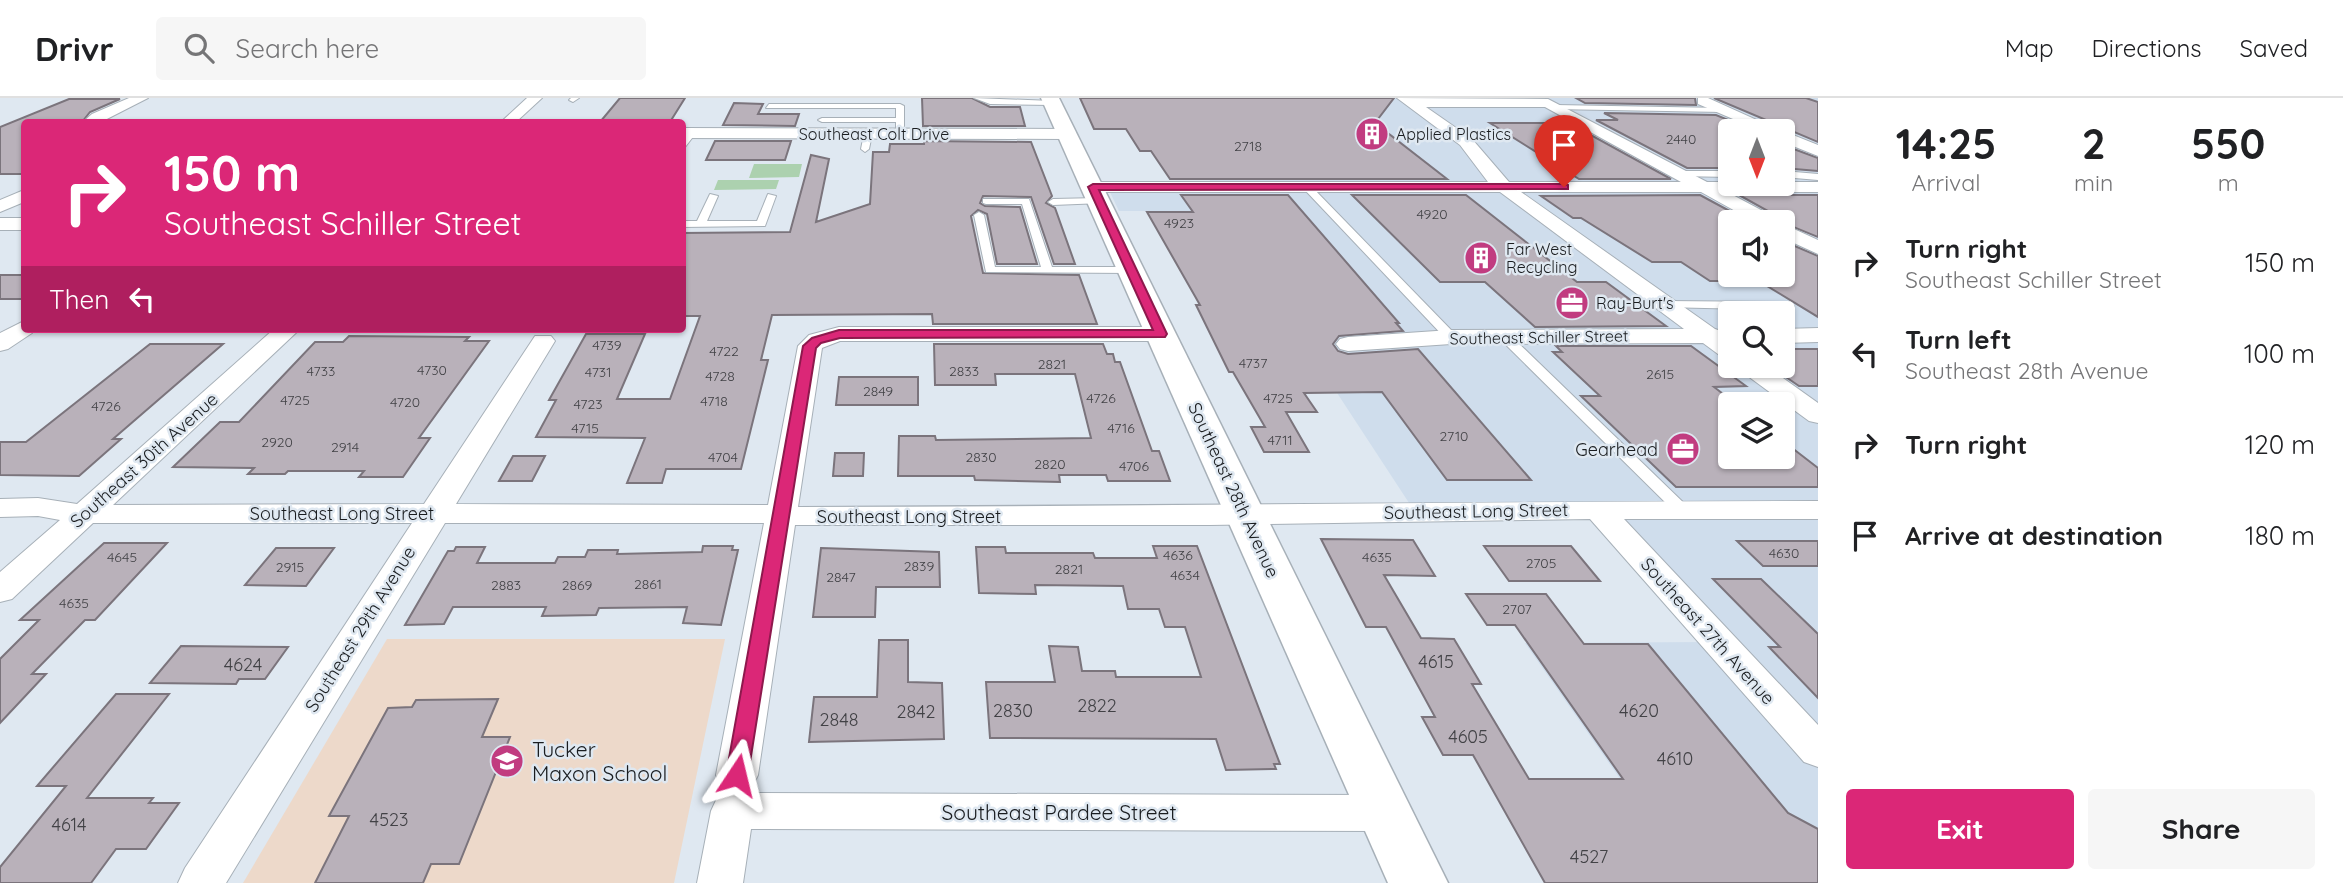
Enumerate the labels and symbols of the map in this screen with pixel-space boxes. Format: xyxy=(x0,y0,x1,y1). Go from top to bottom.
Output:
building icon: Applied Plastics xyxy=(1353,115,1391,153)
pin xyxy=(1534,115,1594,187)
north arrow xyxy=(1718,119,1796,196)
street label: Southeast Colt Drive xyxy=(799,124,949,144)
place label: Applied Plastics xyxy=(1396,124,1511,144)
house number: 2440 xyxy=(1666,130,1696,148)
house number: 2718 xyxy=(1234,137,1262,155)
house number: 4920 xyxy=(1417,205,1448,223)
house number: 4923 xyxy=(1164,214,1194,232)
building icon: Far West Recycling xyxy=(1462,239,1500,277)
place label: Far West Recycling xyxy=(1506,239,1578,277)
office icon: Ray-Burt's xyxy=(1553,284,1591,322)
place label: Ray-Burt's xyxy=(1596,293,1674,313)
street label: Southeast Schiller Street xyxy=(1450,325,1628,349)
house number: 4739 xyxy=(592,336,622,354)
house number: 4722 xyxy=(709,342,739,360)
house number: 4737 xyxy=(1239,354,1267,372)
house number: 2821 xyxy=(1038,355,1066,373)
house number: 4730 xyxy=(417,361,447,379)
house number: 4733 xyxy=(307,362,335,380)
house number: 2833 xyxy=(949,362,979,380)
house number: 4731 xyxy=(585,363,611,381)
house number: 2615 xyxy=(1646,365,1674,383)
house number: 4728 xyxy=(705,367,735,385)
house number: 2849 xyxy=(863,382,893,400)
street label: Southeast 30th Avenue xyxy=(65,388,223,532)
house number: 4726 xyxy=(1086,389,1116,407)
house number: 4725 xyxy=(1263,389,1293,407)
house number: 4725 xyxy=(280,391,310,409)
house number: 4718 xyxy=(700,392,728,410)
house number: 4720 xyxy=(390,393,420,411)
house number: 4723 xyxy=(573,395,603,413)
house number: 4726 xyxy=(91,397,121,415)
street label: Southeast 28th Avenue xyxy=(1183,399,1285,581)
house number: 4715 xyxy=(571,419,599,437)
house number: 4716 xyxy=(1107,419,1135,437)
house number: 2710 xyxy=(1440,427,1468,445)
office icon: Gearhead xyxy=(1664,430,1702,468)
house number: 4711 xyxy=(1267,431,1293,449)
house number: 2920 xyxy=(261,433,293,451)
house number: 2914 xyxy=(331,438,359,456)
place label: Gearhead xyxy=(1575,438,1658,461)
house number: 4704 xyxy=(708,448,738,466)
house number: 2830 xyxy=(966,448,996,466)
house number: 2820 xyxy=(1034,455,1066,473)
house number: 4706 xyxy=(1119,457,1149,475)
street label: Southeast Long Street xyxy=(1384,498,1568,524)
street label: Southeast Long Street xyxy=(250,502,434,525)
street label: Southeast Long Street xyxy=(817,505,1001,528)
street label: Southeast 29th Avenue xyxy=(300,542,420,716)
house number: 4630 xyxy=(1769,544,1799,562)
house number: 4636 xyxy=(1163,546,1193,564)
house number: 4645 xyxy=(107,548,137,566)
house number: 4635 xyxy=(1362,548,1392,566)
street label: Southeast 27th Avenue xyxy=(1636,553,1780,709)
house number: 2705 xyxy=(1526,554,1556,572)
house number: 2839 xyxy=(904,557,934,575)
house number: 2915 xyxy=(276,558,304,576)
house number: 2821 xyxy=(1055,560,1083,578)
house number: 4634 xyxy=(1170,566,1200,584)
house number: 2847 xyxy=(826,568,856,586)
house number: 2861 xyxy=(634,575,662,593)
house number: 2883 xyxy=(491,576,521,594)
house number: 2869 xyxy=(562,576,593,594)
house number: 4635 xyxy=(59,594,89,612)
house number: 2707 xyxy=(1502,600,1532,618)
house number: 4615 xyxy=(1418,650,1454,673)
house number: 4624 xyxy=(224,653,262,676)
house number: 2822 xyxy=(1077,694,1117,717)
house number: 2830 xyxy=(993,699,1033,722)
house number: 4620 xyxy=(1619,699,1659,722)
house number: 2842 xyxy=(896,700,936,723)
house number: 2848 xyxy=(820,708,858,731)
house number: 4605 xyxy=(1448,725,1488,748)
place label: Tucker Maxon School xyxy=(532,736,667,786)
position arrow xyxy=(700,738,774,812)
school or university icon: Tucker Maxon School xyxy=(488,742,526,780)
house number: 4610 xyxy=(1657,747,1693,770)
street label: Southeast Pardee Street xyxy=(941,799,1177,825)
house number: 4523 xyxy=(370,808,408,831)
house number: 4614 xyxy=(52,813,86,836)
house number: 4527 xyxy=(1570,845,1608,868)

